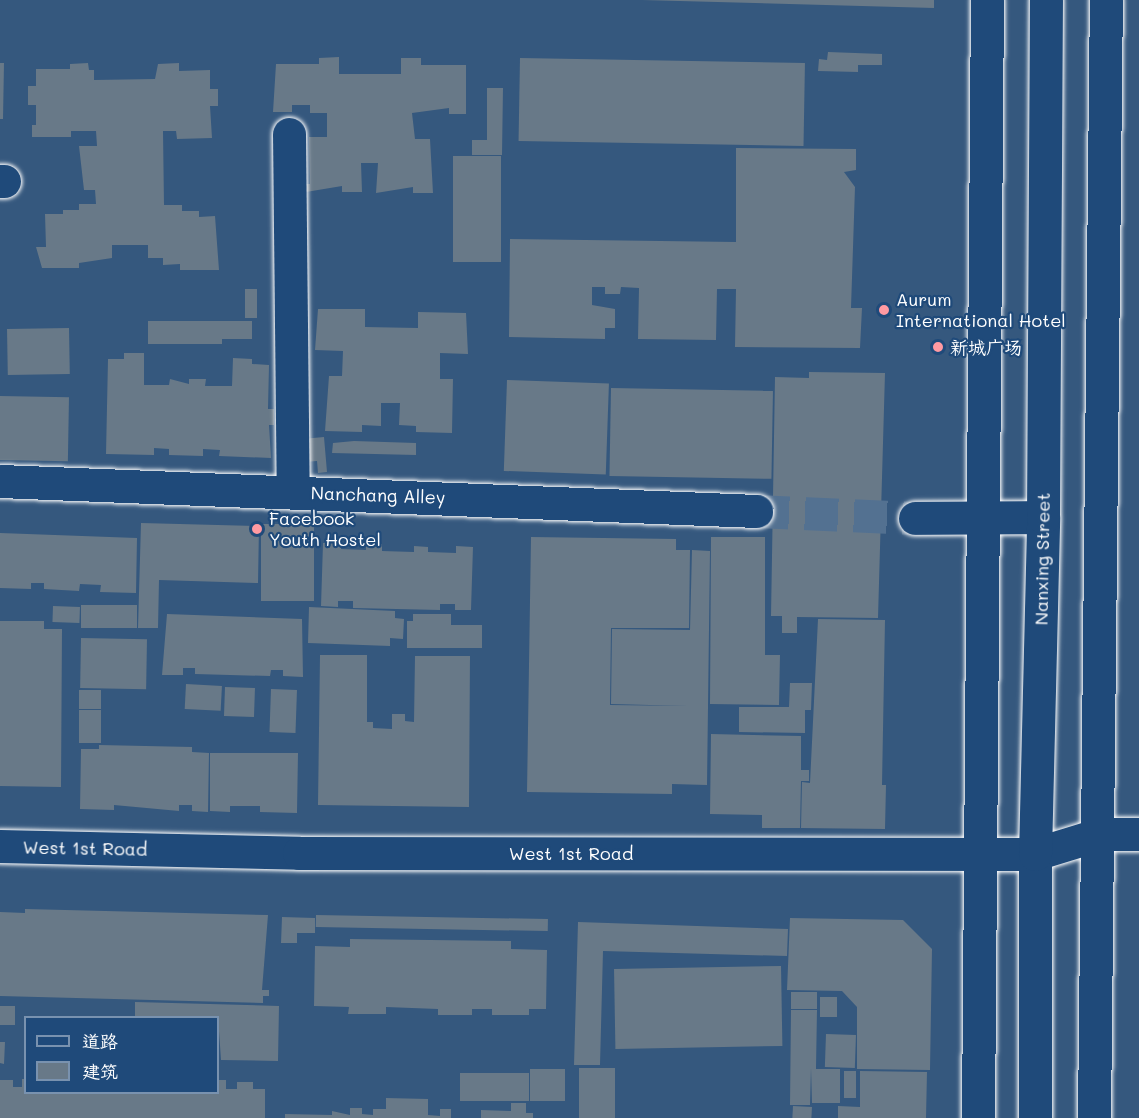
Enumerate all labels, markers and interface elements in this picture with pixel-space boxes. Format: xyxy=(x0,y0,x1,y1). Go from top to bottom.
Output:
place label: Aurum International Hotel xyxy=(896,289,1066,332)
marker: Aurum International Hotel xyxy=(877,303,891,317)
place label: 新城广场 xyxy=(950,336,1022,358)
marker: 新城广场 xyxy=(931,340,945,354)
street label: Nanchang Alley xyxy=(310,482,446,508)
street label: Nanxing Street xyxy=(1030,493,1054,625)
place label: Facebook Youth Hostel xyxy=(269,508,381,550)
marker: Facebook Youth Hostel xyxy=(250,522,264,536)
street label: West 1st Road xyxy=(22,836,148,860)
street label: West 1st Road xyxy=(509,842,633,864)
legend xyxy=(24,1016,219,1094)
text: 道路 xyxy=(82,1029,118,1053)
text: 建筑 xyxy=(82,1059,118,1083)

